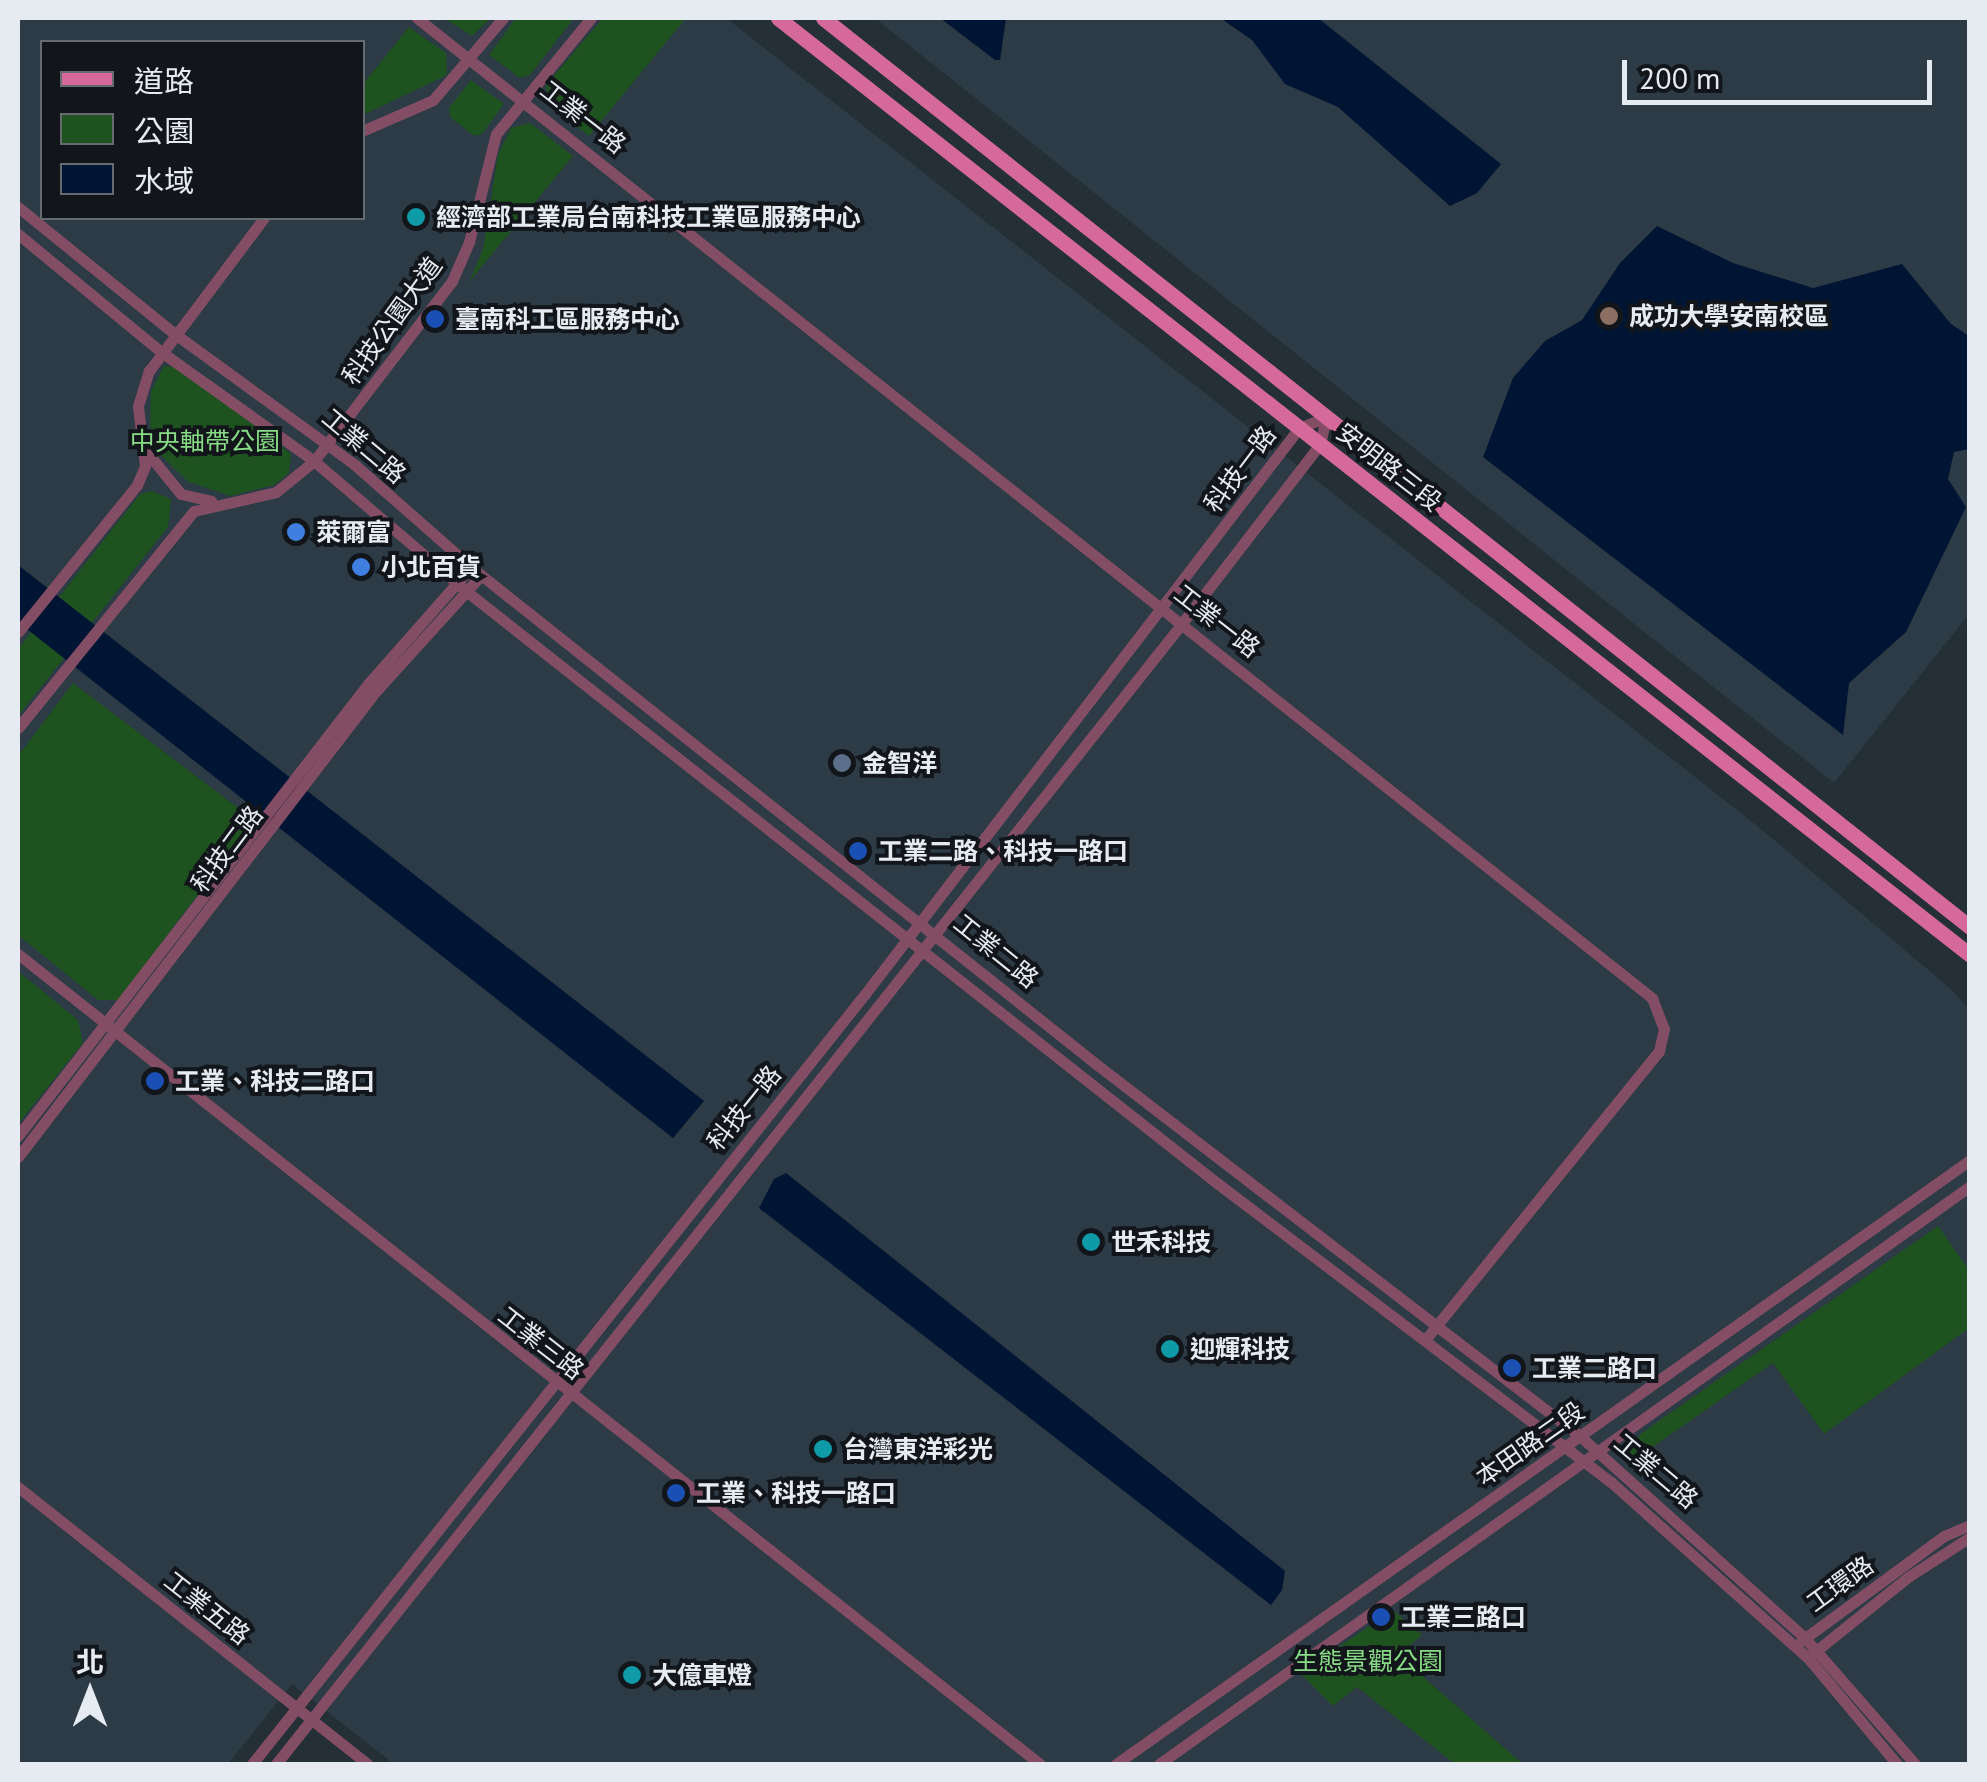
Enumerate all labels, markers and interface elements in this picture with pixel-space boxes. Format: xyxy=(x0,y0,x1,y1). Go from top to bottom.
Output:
legend xyxy=(40,40,365,220)
scale bar xyxy=(1627,40,1937,102)
text: 200 m xyxy=(1639,58,1720,97)
text: 道路 xyxy=(134,61,194,100)
street label: 工業一路 xyxy=(534,74,632,160)
text: 公園 xyxy=(134,111,194,150)
text: 水域 xyxy=(134,161,194,200)
place label: 經濟部工業局台南科技工業區服務中心 xyxy=(436,202,861,232)
marker: 經濟部工業局台南科技工業區服務中心 xyxy=(405,206,427,228)
street label: 科技公園大道 xyxy=(336,252,448,390)
place label: 成功大學安南校區 xyxy=(1629,301,1829,331)
place label: 臺南科工區服務中心 xyxy=(455,304,680,334)
marker: 成功大學安南校區 xyxy=(1598,305,1620,327)
marker: 臺南科工區服務中心 xyxy=(424,308,446,330)
street label: 工業二路 xyxy=(316,402,412,490)
street label: 安明路三段 xyxy=(1331,417,1447,517)
street label: 科技一路 xyxy=(1198,420,1282,518)
park label: 中央軸帶公園 xyxy=(130,426,280,456)
place label: 萊爾富 xyxy=(316,517,391,547)
marker: 萊爾富 xyxy=(285,521,307,543)
place label: 小北百貨 xyxy=(381,552,481,582)
marker: 小北百貨 xyxy=(350,556,372,578)
street label: 工業一路 xyxy=(1168,578,1266,664)
place label: 金智洋 xyxy=(862,748,937,778)
marker: 金智洋 xyxy=(831,752,853,774)
street label: 科技二路 xyxy=(185,800,269,898)
place label: 工業二路、科技一路口 xyxy=(878,836,1128,866)
marker: 工業二路、科技一路口 xyxy=(847,840,869,862)
street label: 工業二路 xyxy=(948,908,1044,994)
street label: 科技一路 xyxy=(701,1060,787,1156)
place label: 工業、科技二路口 xyxy=(175,1066,375,1096)
marker: 工業、科技二路口 xyxy=(144,1070,166,1092)
place label: 世禾科技 xyxy=(1111,1227,1211,1257)
marker: 世禾科技 xyxy=(1080,1231,1102,1253)
street label: 工業三路 xyxy=(492,1300,590,1386)
place label: 迎輝科技 xyxy=(1190,1334,1290,1364)
marker: 迎輝科技 xyxy=(1159,1338,1181,1360)
place label: 工業二路口 xyxy=(1532,1353,1657,1383)
marker: 工業二路口 xyxy=(1501,1357,1523,1379)
street label: 本田路二段 xyxy=(1470,1396,1590,1492)
street label: 工業二路 xyxy=(1608,1427,1704,1515)
place label: 台灣東洋彩光 xyxy=(843,1434,993,1464)
marker: 台灣東洋彩光 xyxy=(812,1438,834,1460)
place label: 工業、科技一路口 xyxy=(696,1478,896,1508)
marker: 工業、科技一路口 xyxy=(665,1482,687,1504)
street label: 工環路 xyxy=(1801,1550,1879,1618)
street label: 工業五路 xyxy=(158,1565,256,1651)
place label: 工業三路口 xyxy=(1401,1602,1526,1632)
marker: 工業三路口 xyxy=(1370,1606,1392,1628)
north arrow xyxy=(40,1642,140,1742)
text: 北 xyxy=(76,1643,104,1680)
park label: 生態景觀公園 xyxy=(1293,1646,1443,1676)
place label: 大億車燈 xyxy=(652,1660,752,1690)
marker: 大億車燈 xyxy=(621,1664,643,1686)

